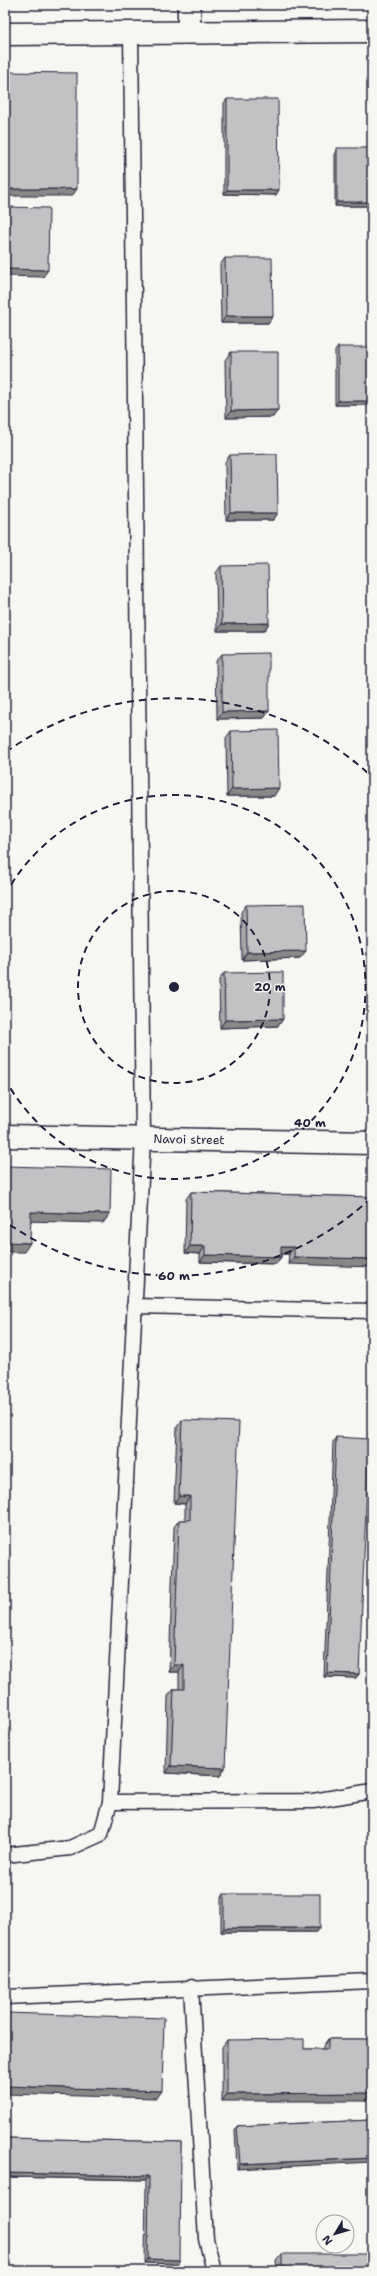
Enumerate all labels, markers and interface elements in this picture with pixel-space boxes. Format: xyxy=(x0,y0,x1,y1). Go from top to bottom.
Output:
text: 20 m xyxy=(254,979,286,995)
centre of rings xyxy=(167,980,181,994)
text: 40 m xyxy=(294,1115,326,1131)
street label: Navoi street xyxy=(153,1131,225,1148)
text: 60 m xyxy=(158,1268,190,1284)
north arrow xyxy=(315,2214,355,2254)
text: N xyxy=(319,2232,336,2248)

